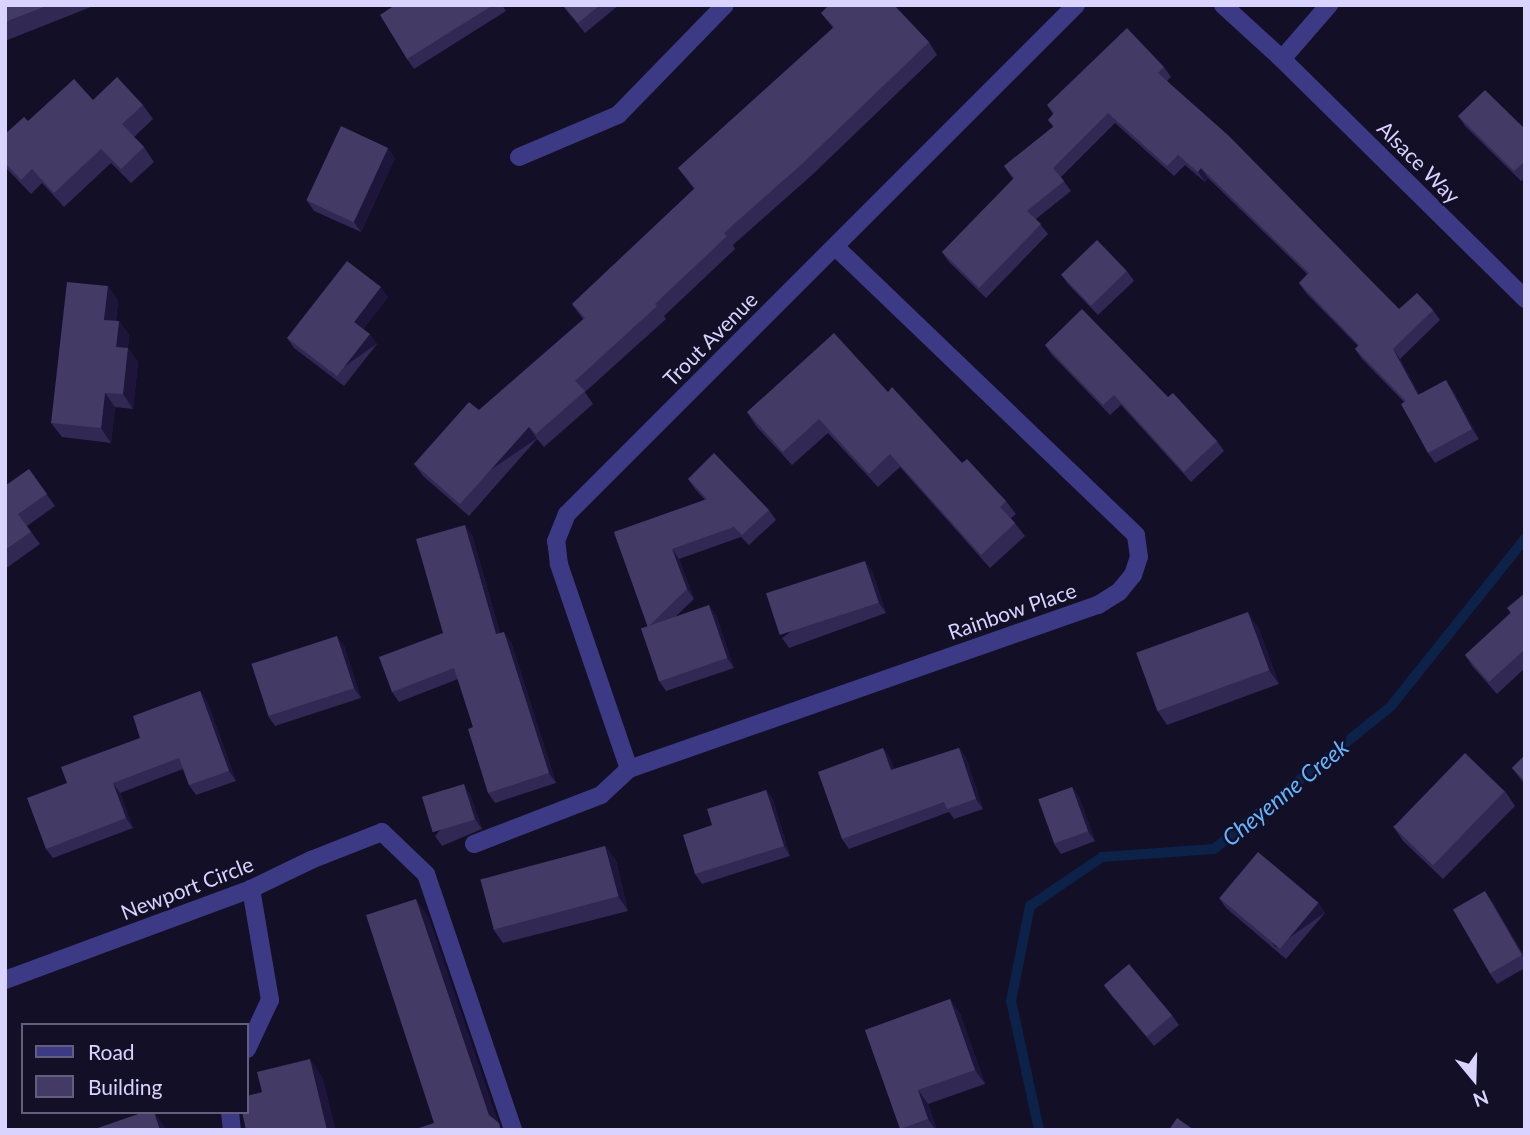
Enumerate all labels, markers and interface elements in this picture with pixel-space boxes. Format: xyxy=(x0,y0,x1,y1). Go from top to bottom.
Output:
street label: Alsace Way xyxy=(1372,115,1466,209)
street label: Trout Avenue xyxy=(657,286,763,392)
street label: Rainbow Place xyxy=(944,577,1080,645)
water label: Cheyenne Creek xyxy=(1216,733,1354,851)
street label: Newport Circle xyxy=(117,851,257,925)
legend xyxy=(21,1023,248,1114)
text: Road xyxy=(88,1039,135,1064)
north arrow xyxy=(1439,1044,1509,1114)
text: Building xyxy=(88,1074,163,1099)
text: N xyxy=(1470,1086,1492,1113)

